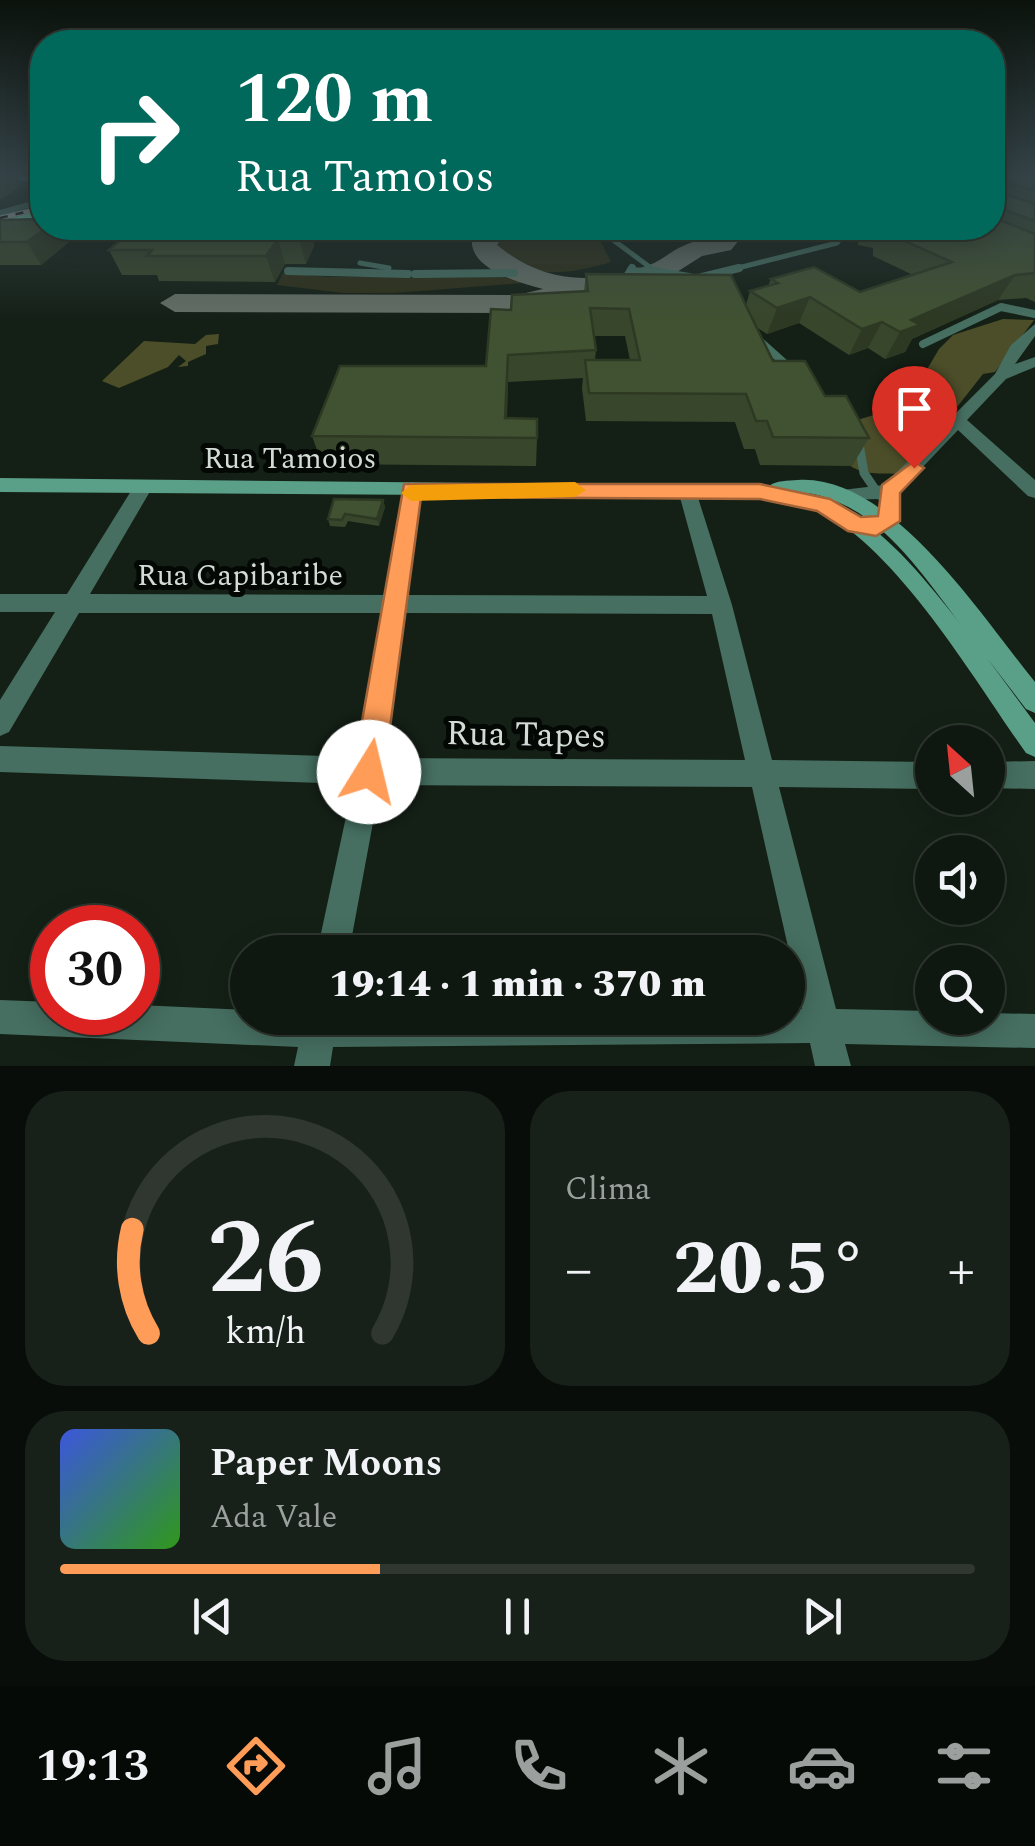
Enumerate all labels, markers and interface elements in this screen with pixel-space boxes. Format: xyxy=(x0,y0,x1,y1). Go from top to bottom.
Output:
text: 120 m xyxy=(235,47,433,153)
icon: right xyxy=(70,70,200,200)
text: Rua Tamoios xyxy=(235,143,495,212)
pin xyxy=(872,366,957,469)
icon: arrive xyxy=(887,381,942,436)
street label: Rua Tamoios xyxy=(203,436,377,482)
street label: Rua Capibaribe xyxy=(137,553,343,599)
street label: Rua Tapes xyxy=(446,707,606,763)
position arrow xyxy=(317,720,421,824)
north arrow xyxy=(915,725,1005,815)
map controls xyxy=(915,725,1005,1035)
button: sound xyxy=(915,835,1005,925)
speed limit sign: 30 xyxy=(30,905,160,1035)
button: search xyxy=(915,945,1005,1035)
text: 19:14 · 1 min · 370 m xyxy=(329,956,706,1014)
text: Clima xyxy=(565,1165,651,1214)
text: 26 xyxy=(207,1181,323,1339)
text: 20.5° xyxy=(673,1213,867,1327)
text: − xyxy=(565,1229,593,1312)
text: + xyxy=(947,1229,975,1312)
text: km/h xyxy=(225,1305,305,1360)
text: Paper Moons xyxy=(210,1435,442,1493)
text: Ada Vale xyxy=(210,1493,337,1542)
icon: previous xyxy=(185,1589,240,1644)
icon: pause xyxy=(490,1589,545,1644)
icon: next xyxy=(795,1589,850,1644)
icon: directions xyxy=(221,1731,291,1801)
icon: music xyxy=(362,1731,432,1801)
icon: phone xyxy=(504,1731,574,1801)
icon: climate xyxy=(646,1731,716,1801)
icon: car xyxy=(787,1731,857,1801)
icon: filters xyxy=(929,1731,999,1801)
text: 19:13 xyxy=(36,1732,149,1801)

